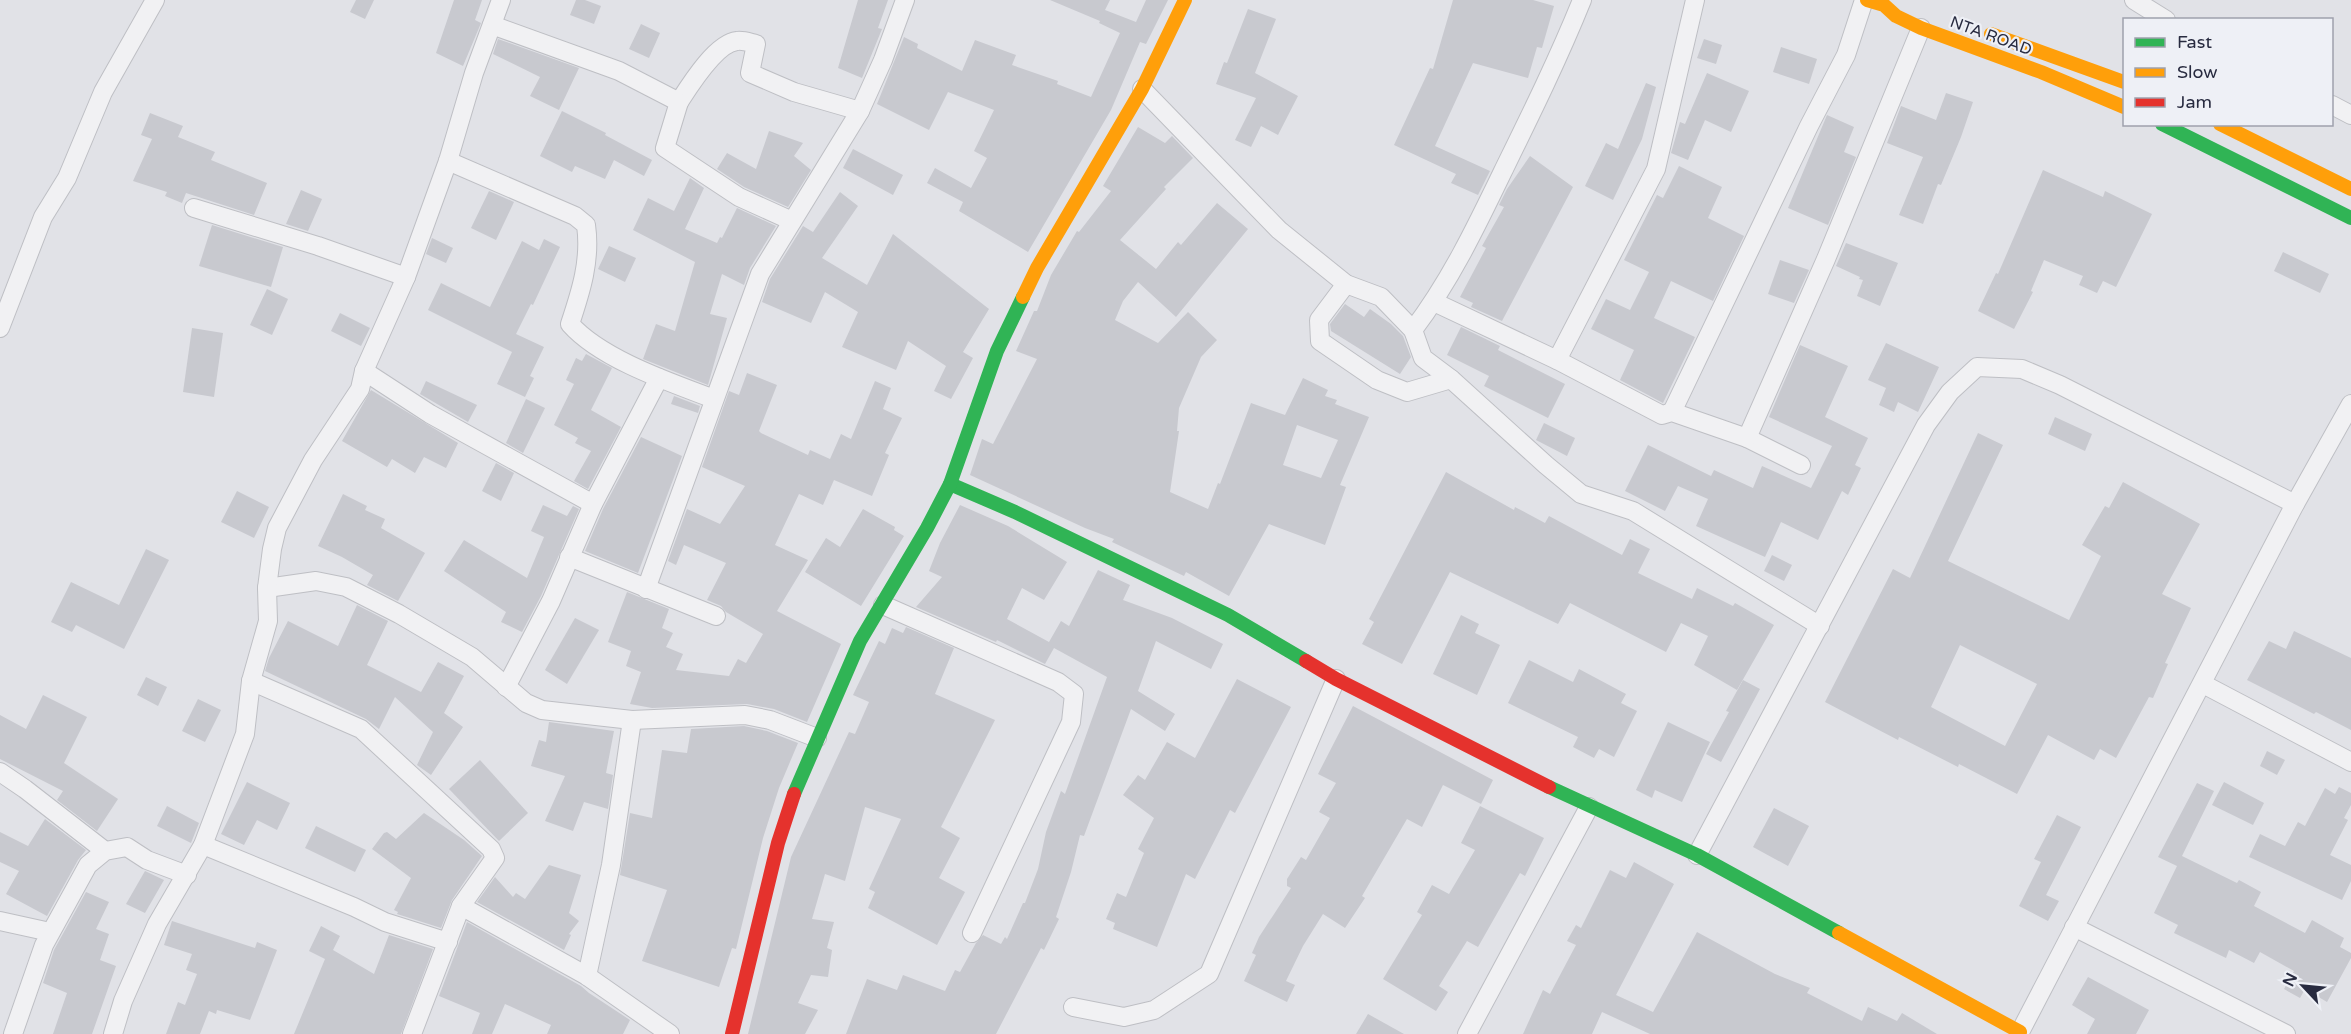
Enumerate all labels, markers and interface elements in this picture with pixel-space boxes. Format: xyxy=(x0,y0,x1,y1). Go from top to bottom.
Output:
street label: NTA ROAD xyxy=(1947,12,2035,60)
legend xyxy=(2123,18,2333,126)
text: Fast xyxy=(2177,31,2212,53)
text: Slow xyxy=(2177,61,2218,83)
text: Jam xyxy=(2177,91,2212,113)
north arrow xyxy=(2273,956,2333,1016)
text: N xyxy=(2279,970,2302,990)

